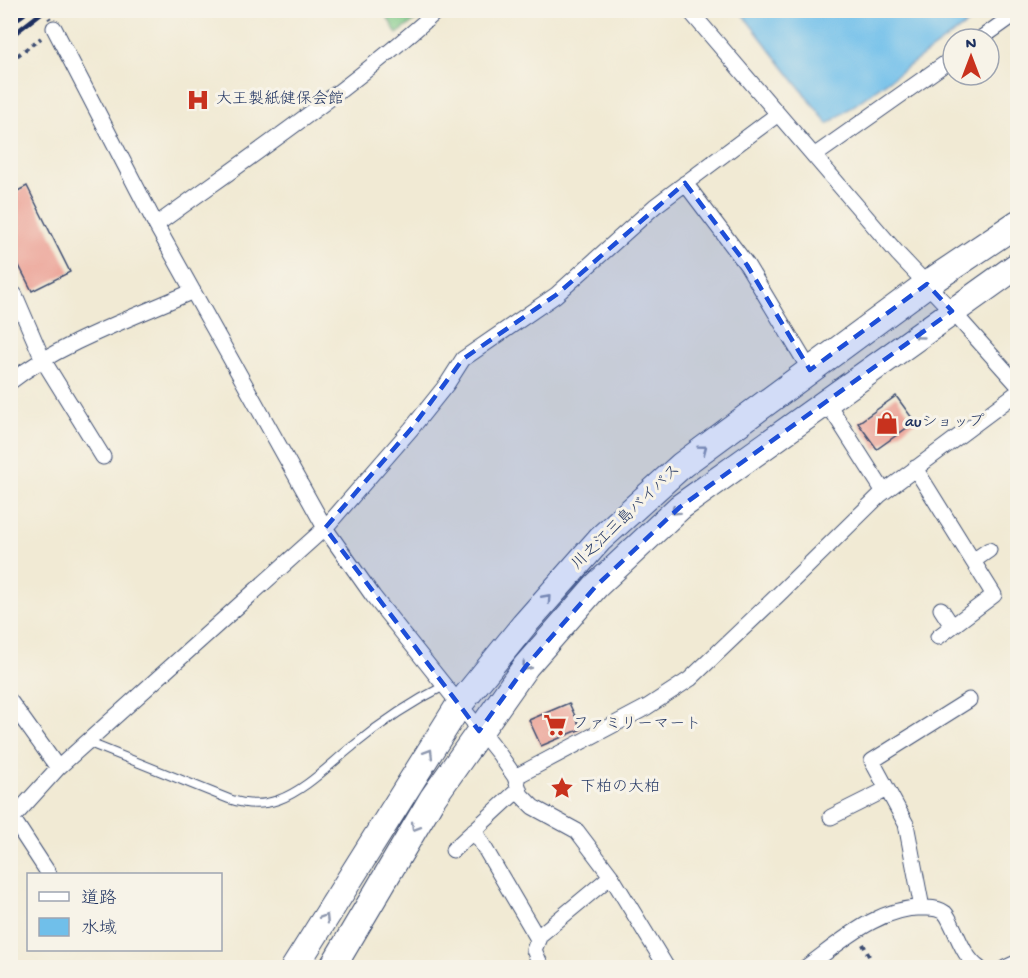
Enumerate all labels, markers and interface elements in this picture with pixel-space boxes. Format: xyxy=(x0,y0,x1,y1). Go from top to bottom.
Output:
north arrow xyxy=(941,27,1001,87)
text: N xyxy=(966,36,977,55)
hospital icon: 大王製紙健保会館 xyxy=(185,87,211,113)
place label: 大王製紙健保会館 xyxy=(216,89,344,110)
one-way arrow xyxy=(914,328,925,339)
shop icon: auショップ xyxy=(874,410,900,436)
place label: auショップ xyxy=(905,413,985,433)
one-way arrow xyxy=(696,445,707,456)
street label: 川之江三島バイパス xyxy=(568,461,685,575)
one-way arrow xyxy=(672,504,682,515)
one-way arrow xyxy=(540,595,551,605)
one-way arrow xyxy=(522,660,533,671)
supermarket icon: ファミリーマート xyxy=(542,712,568,738)
place label: ファミリーマート xyxy=(573,716,701,735)
one-way arrow xyxy=(422,749,433,760)
place icon: 下柏の大柏 xyxy=(549,775,575,801)
place label: 下柏の大柏 xyxy=(580,778,660,798)
one-way arrow xyxy=(411,821,423,831)
legend xyxy=(27,873,222,951)
text: 道路 xyxy=(81,888,117,910)
one-way arrow xyxy=(318,914,329,925)
text: 水域 xyxy=(81,918,117,940)

